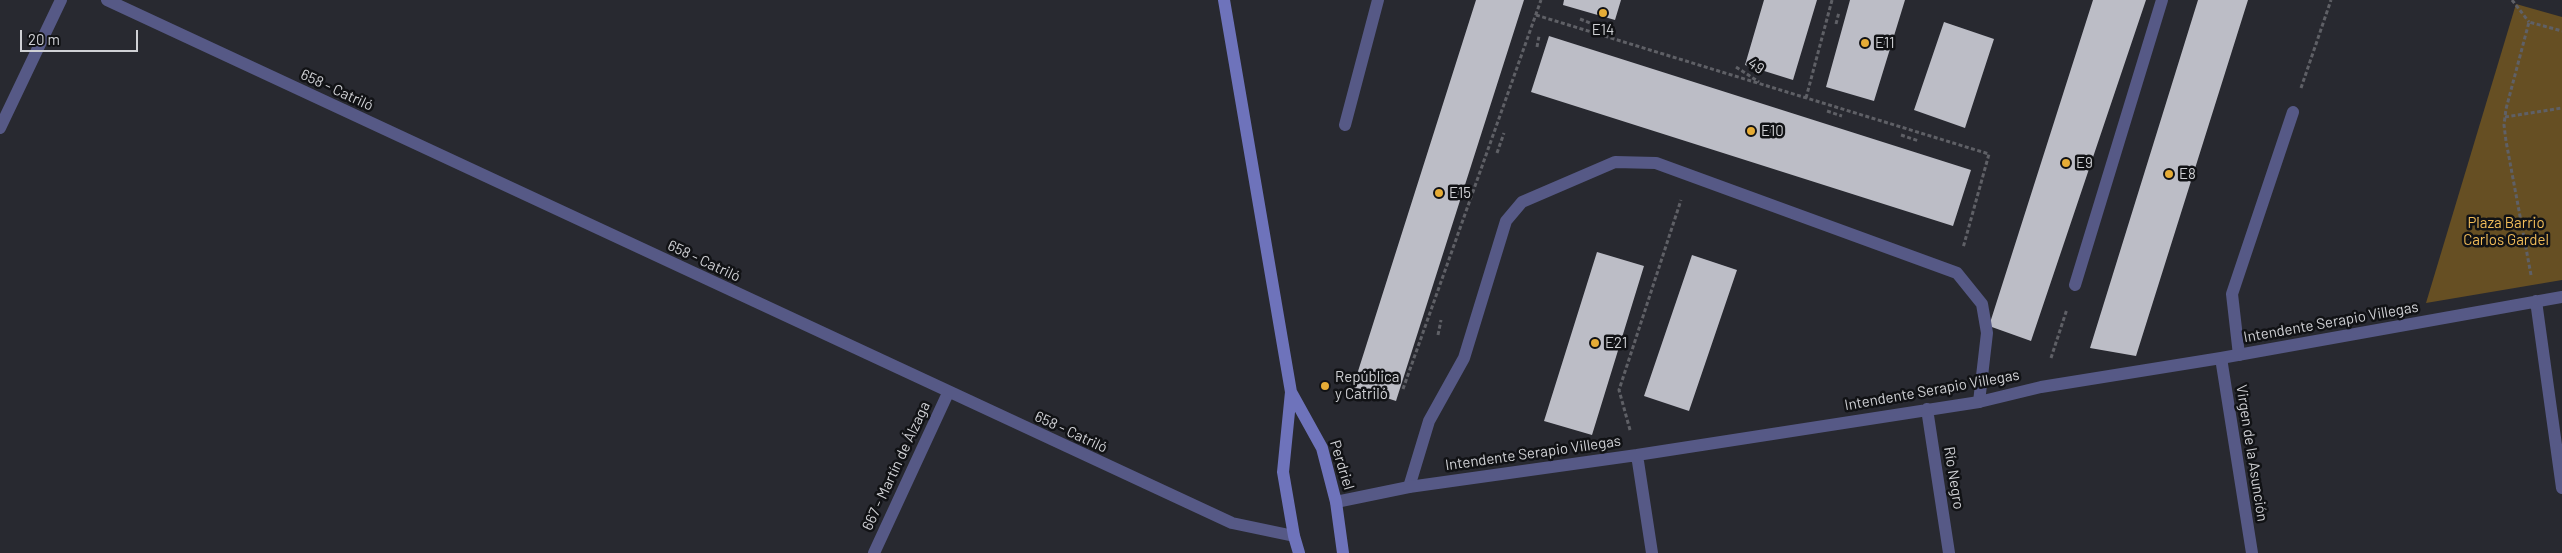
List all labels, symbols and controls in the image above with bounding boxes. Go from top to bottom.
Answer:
marker: E14 [1597,7,1609,19]
scale bar [22,20,140,52]
place label: E14 [1592,21,1614,39]
text: 20 m [28,30,60,48]
place label: E11 [1875,34,1895,52]
marker: E11 [1859,37,1871,49]
street label: 49 [1744,54,1768,78]
street label: 658 - Catriló [298,65,376,115]
place label: E10 [1761,122,1784,140]
marker: E10 [1745,125,1757,137]
place label: E9 [2076,154,2093,172]
marker: E9 [2060,157,2072,169]
place label: E8 [2179,165,2196,183]
marker: E8 [2163,168,2175,180]
place label: E15 [1449,184,1471,202]
marker: E15 [1433,187,1445,199]
park label: Plaza Barrio Carlos Gardel [2463,214,2549,249]
street label: 658 - Catriló [665,236,743,286]
street label: Intendente Serapio Villegas [2242,298,2420,346]
place label: E21 [1605,334,1627,352]
marker: E21 [1589,337,1601,349]
street label: Intendente Serapio Villegas [1843,366,2021,414]
place label: República y Catriló [1335,368,1399,403]
marker: República y Catriló [1319,380,1331,392]
street label: Virgen de la Asunción [2232,383,2272,523]
street label: 667 - Martín de Álzaga [858,399,934,533]
street label: 658 - Catriló [1032,407,1110,457]
street label: Intendente Serapio Villegas [1444,432,1622,474]
street label: Perdriel [1326,438,1358,492]
street label: Río Negro [1940,445,1968,511]

